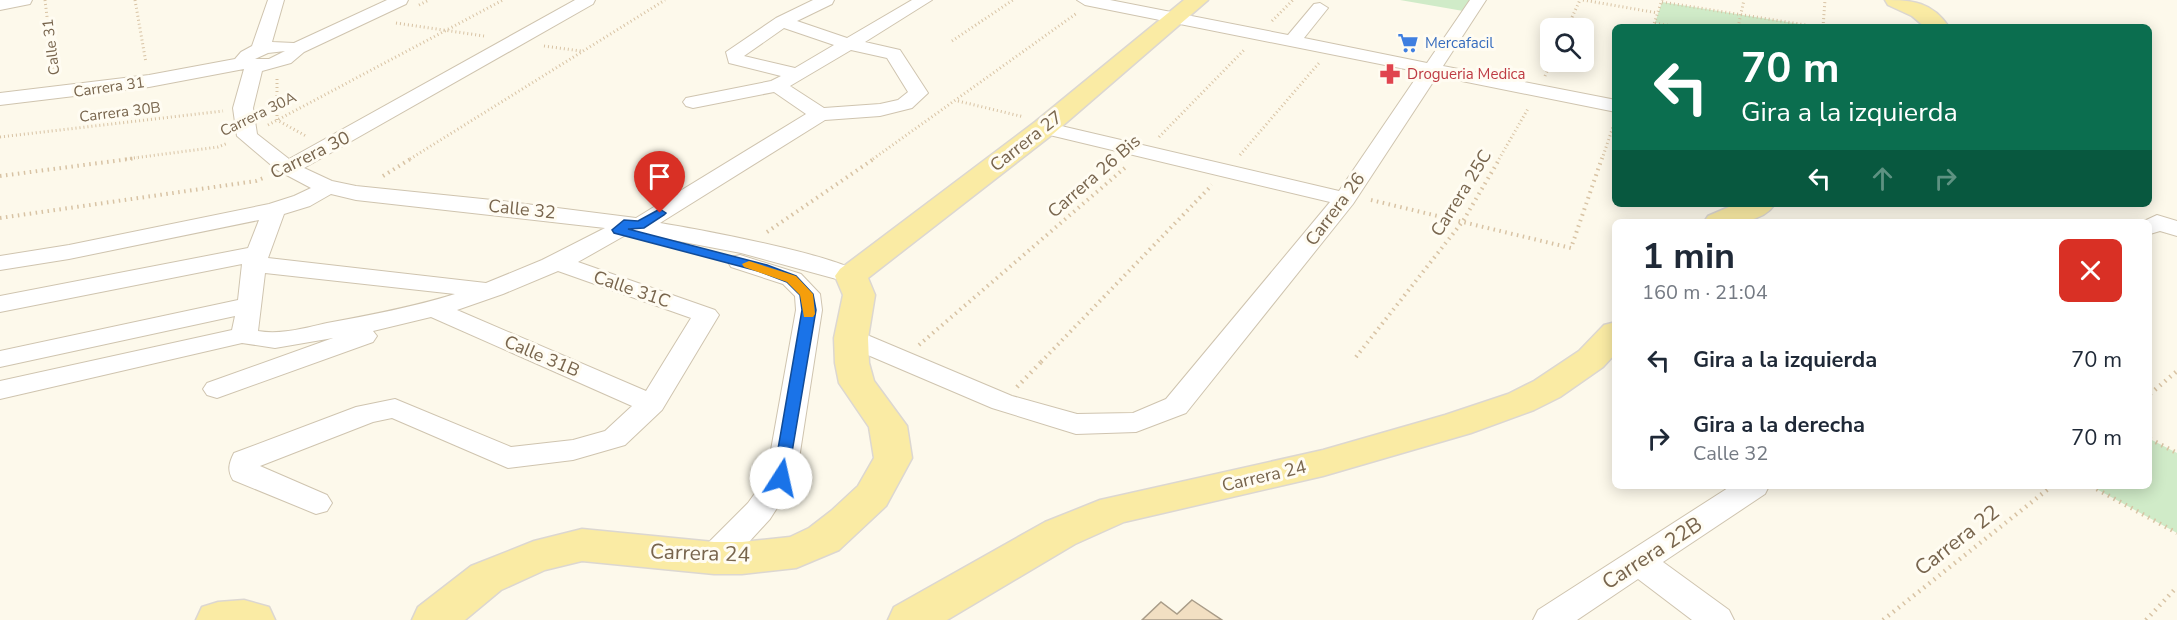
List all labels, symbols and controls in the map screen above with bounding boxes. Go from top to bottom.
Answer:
street label: Calle 31 [38,18,64,76]
map controls [1540,18,1594,72]
button: search [1540,18,1594,72]
supermarket icon: Mercafacil [1396,31,1420,55]
place label: Mercafacil [1425,33,1494,53]
text: 70 m [1741,40,1840,97]
icon: left [1642,48,1720,126]
pharmacy icon: Drogueria Medica [1378,62,1402,86]
place label: Drogueria Medica [1407,64,1525,84]
street label: Carrera 31 [72,72,146,102]
street label: Carrera 30A [217,87,299,141]
text: Gira a la izquierda [1741,94,1958,131]
street label: Carrera 30B [78,97,162,127]
street label: Carrera 27 [985,105,1067,177]
street label: Carrera 30 [266,125,354,185]
street label: Carrera 26 Bis [1043,129,1145,223]
street label: Carrera 25C [1425,145,1497,241]
pin [634,151,685,213]
icon: arrive [643,160,676,193]
icon: left [1803,162,1836,195]
icon: ahead [1866,162,1899,195]
icon: right [1929,162,1962,195]
street label: Carrera 26 [1300,168,1370,250]
street label: Calle 32 [487,194,557,224]
text: 1 min [1642,232,1735,281]
button: close [2059,239,2122,302]
street label: Calle 31C [590,265,674,313]
text: 160 m · 21:04 [1642,279,1768,306]
street label: Calle 31B [501,329,583,383]
icon: left [1642,344,1675,377]
text: Gira a la izquierda [1693,345,1877,375]
text: 70 m [2071,345,2122,375]
text: Gira a la derecha [1693,410,1865,440]
icon: right [1642,422,1675,455]
text: 70 m [2071,423,2122,453]
text: Calle 32 [1693,440,1768,467]
position arrow [749,446,813,510]
street label: Carrera 24 [1219,455,1309,497]
street label: Carrera 22 [1909,498,2005,582]
street label: Carrera 22B [1596,510,1708,596]
street label: Carrera 24 [649,537,751,569]

